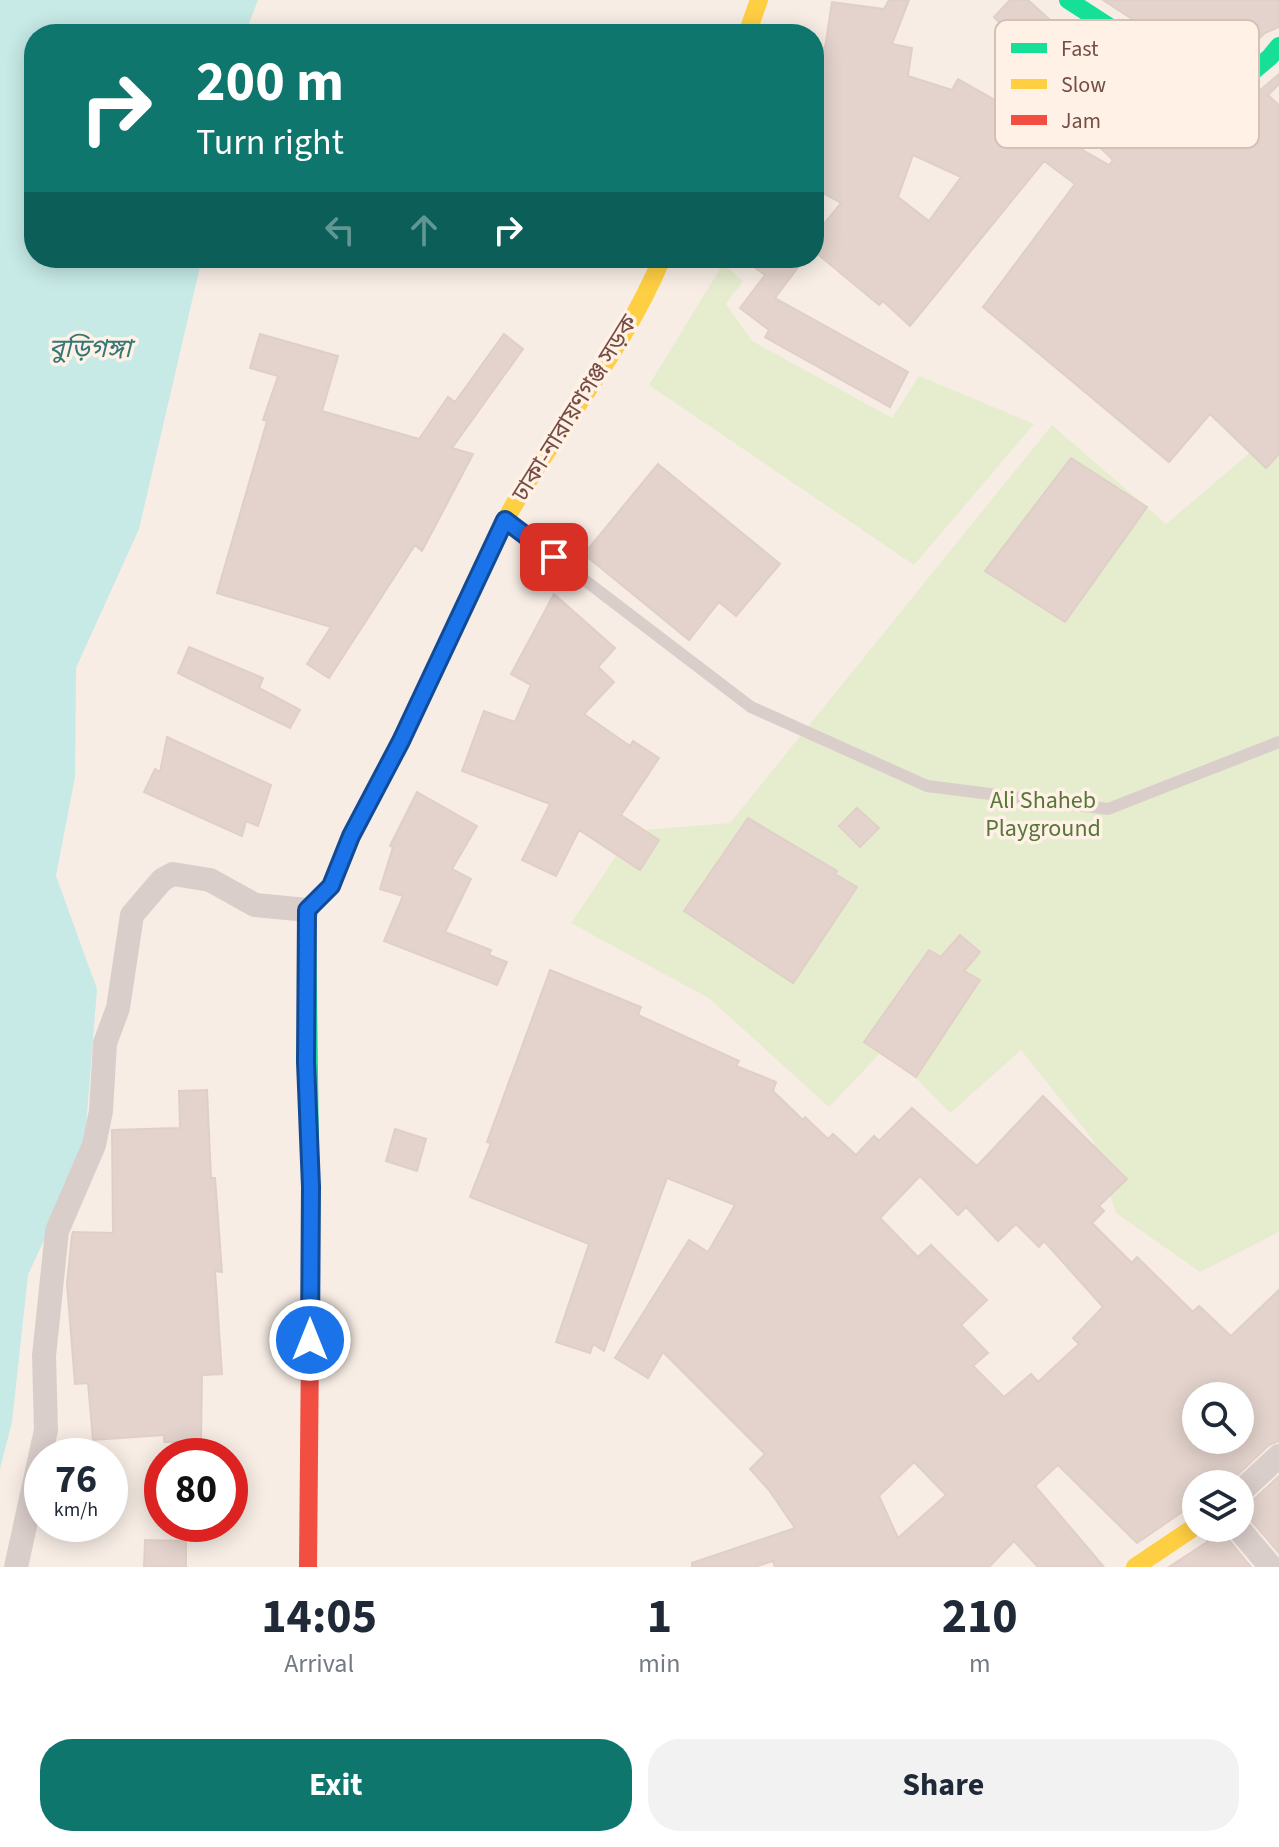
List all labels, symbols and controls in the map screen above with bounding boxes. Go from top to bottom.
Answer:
legend [995,20,1259,148]
text: Fast [1061,33,1099,65]
text: 200 m [196,43,344,122]
icon: right [64,56,168,160]
text: Slow [1061,69,1106,101]
text: Jam [1061,105,1101,137]
text: Turn right [196,117,344,168]
icon: left [318,208,362,252]
icon: ahead [402,208,446,252]
icon: right [486,208,530,252]
street label: ঢাকা-নারায়ণগঞ্জ সড়ক [503,307,647,509]
water label: বুড়িগঙ্গা [49,330,136,367]
pin [520,523,588,591]
icon: arrive [532,535,576,579]
park label: Ali Shaheb Playground [985,783,1101,846]
position arrow [268,1298,352,1382]
map controls [1182,1382,1254,1542]
button: search [1182,1382,1254,1454]
speed limit sign: 80 [144,1438,248,1542]
text: 76 [55,1451,97,1508]
button: layers [1182,1470,1254,1542]
text: km/h [54,1496,98,1524]
text: 14:05 [261,1583,377,1651]
text: 1 [647,1583,672,1651]
text: 210 [942,1583,1018,1651]
text: Arrival [284,1645,354,1682]
text: min [638,1645,680,1682]
text: m [969,1645,990,1682]
button: Exit [40,1739,632,1831]
button: Share [648,1739,1239,1831]

